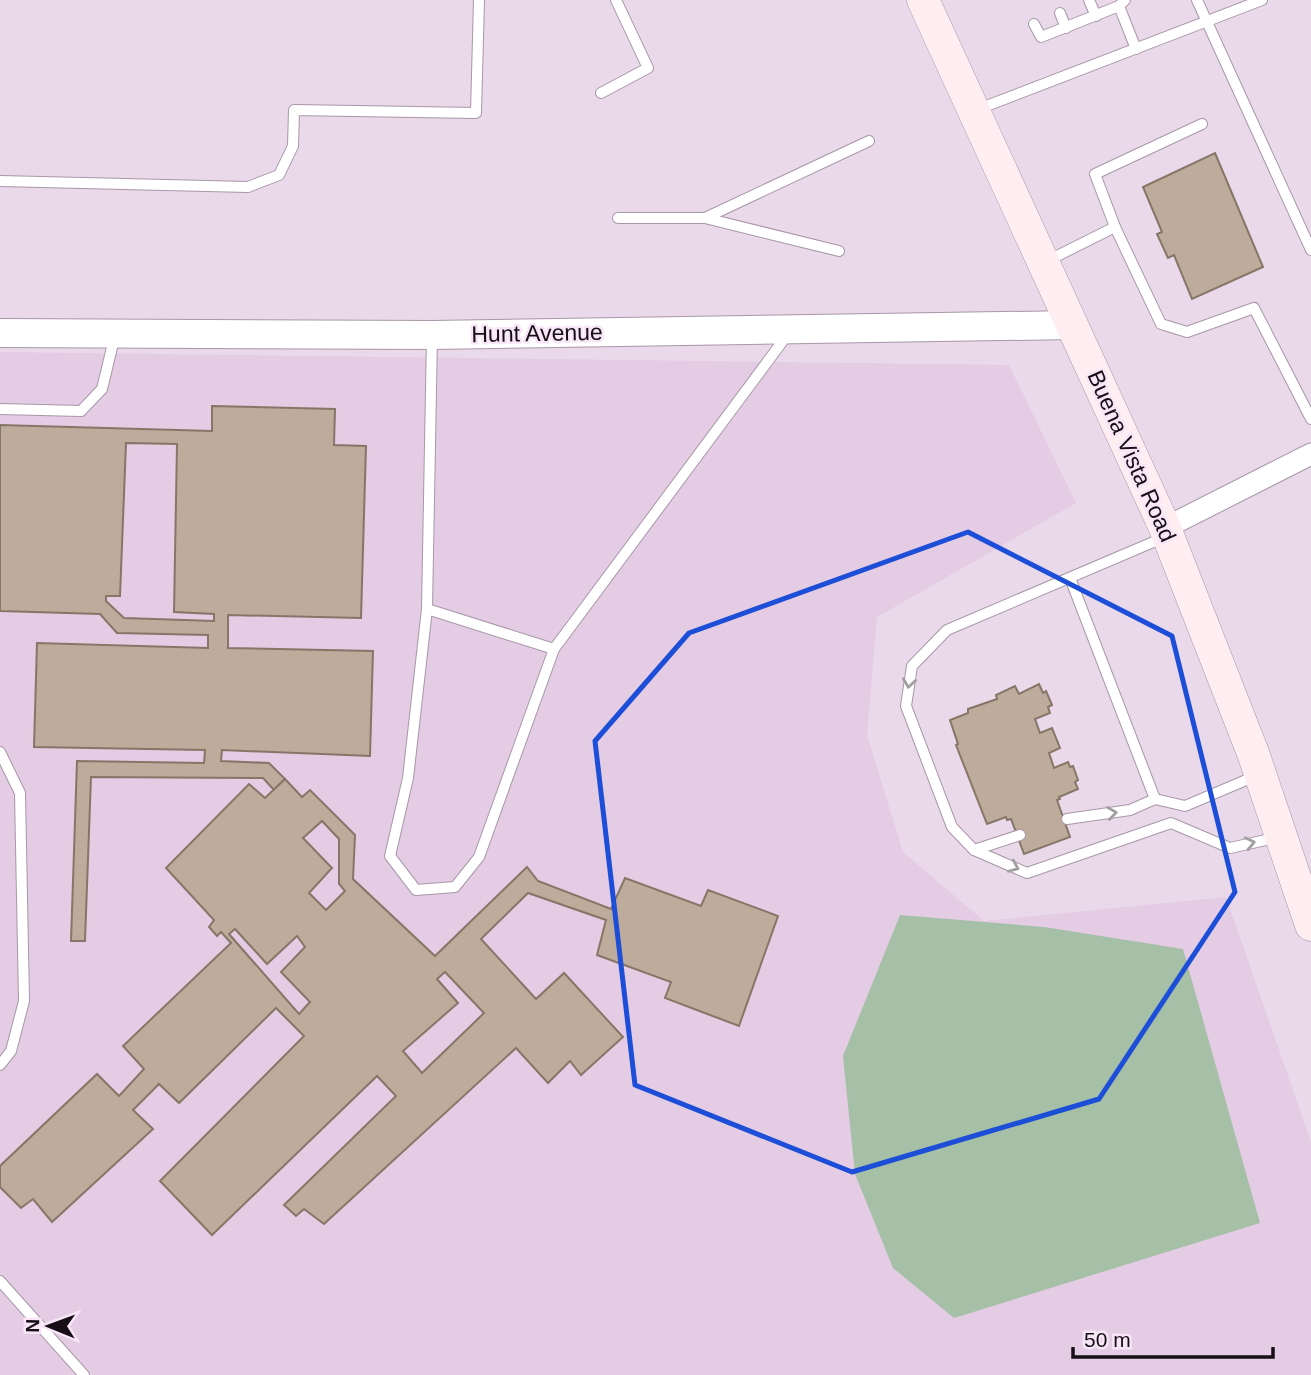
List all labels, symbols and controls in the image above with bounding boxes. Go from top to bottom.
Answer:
street label: Hunt Avenue [471,319,603,347]
street label: Buena Vista Road [1083,366,1181,546]
one-way arrow [902,678,917,689]
one-way arrow [1106,805,1118,820]
one-way arrow [1244,837,1256,851]
one-way arrow [1007,859,1019,873]
north arrow [14,1291,84,1361]
scale bar [1073,1316,1272,1360]
text: N [22,1319,43,1333]
text: 50 m [1084,1328,1131,1351]

